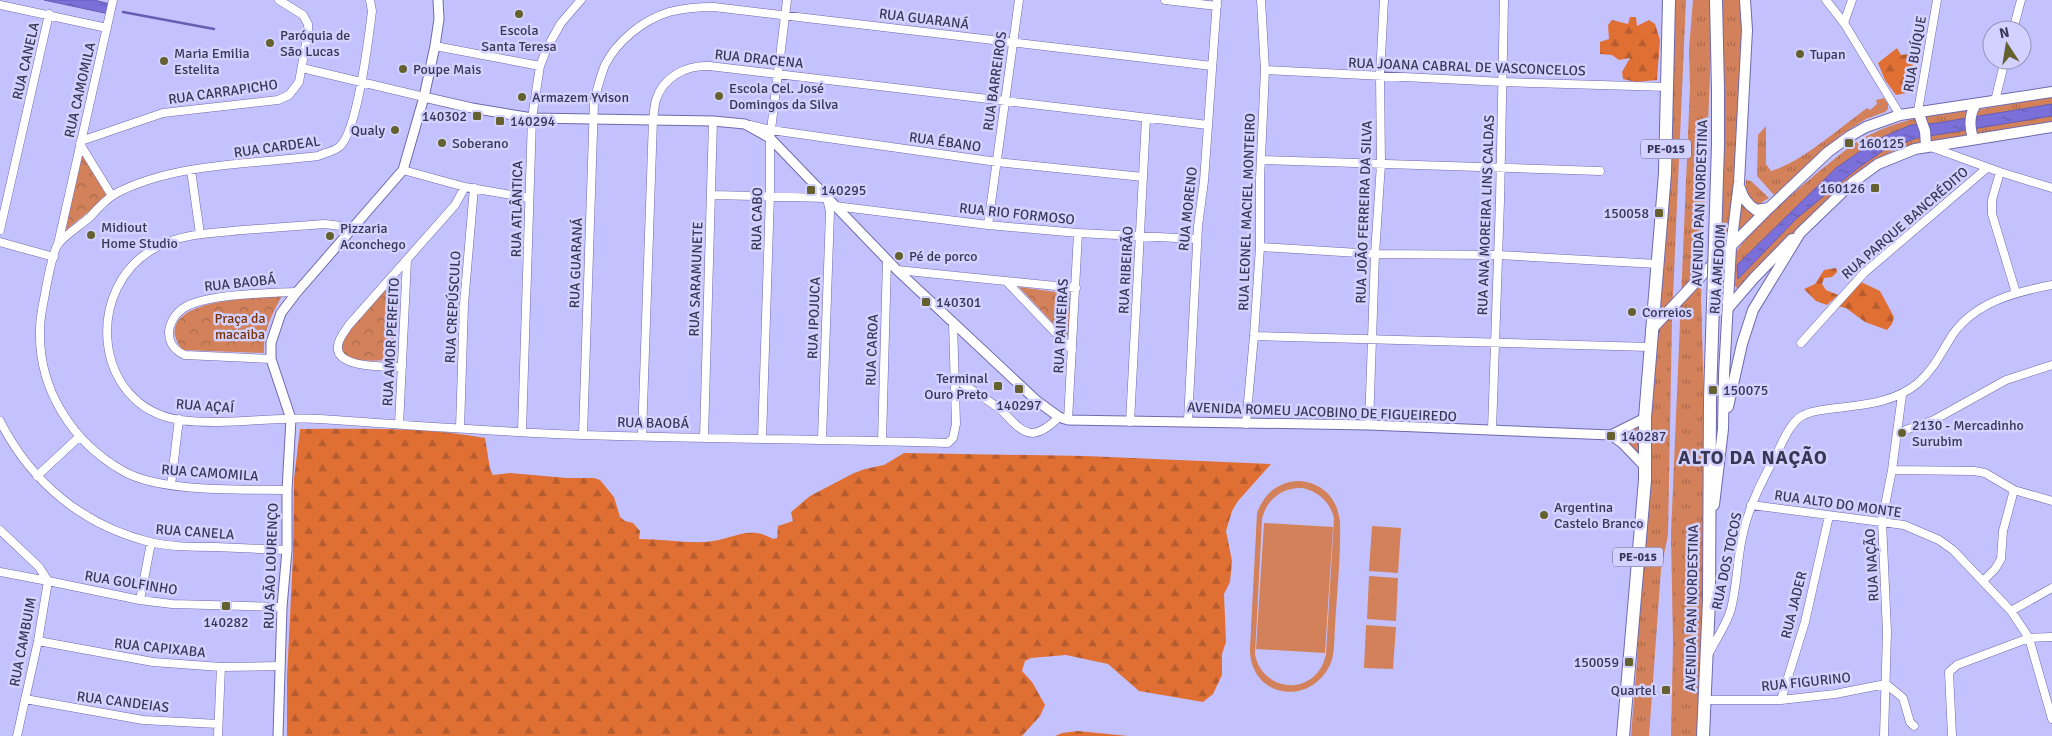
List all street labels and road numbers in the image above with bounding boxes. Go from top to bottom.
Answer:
street label: RUA GUARANÁ [878,5,970,33]
street label: RUA BUÍQUE [1900,14,1930,94]
street label: RUA CANELA [9,20,43,101]
street label: RUA BARREIROS [980,30,1010,132]
street label: RUA CAMOMILA [61,40,99,139]
street label: RUA DRACENA [714,46,805,72]
street label: RUA JOANA CABRAL DE VASCONCELOS [1348,54,1586,80]
street label: RUA CARRAPICHO [167,76,279,108]
street label: RUA LEONEL MACIEL MONTEIRO [1235,113,1259,311]
street label: RUA ANA MOREIRA LINS CALDAS [1474,114,1498,316]
street label: AVENIDA PAN NORDESTINA [1689,119,1711,287]
street label: RUA JOÃO FERREIRA DA SILVA [1352,120,1376,304]
street label: RUA ÉBANO [908,129,982,155]
street label: RUA CARDEAL [233,133,321,161]
road number: PE-015 [1641,140,1691,158]
street label: RUA ATLÂNTICA [508,160,526,258]
street label: RUA PARQUE BANCRÉDITO [1838,163,1972,283]
street label: RUA MORENO [1175,166,1201,252]
street label: RUA CABO [748,187,766,251]
street label: RUA RIO FORMOSO [958,199,1076,229]
street label: RUA GUARANÁ [566,217,586,309]
street label: RUA SARAMUNETE [685,221,707,337]
street label: RUA AMEDOIM [1706,223,1730,315]
street label: RUA RIBEIRÃO [1115,226,1137,314]
street label: RUA CREPÚSCULO [442,250,464,364]
street label: RUA BAOBÁ [203,271,277,295]
street label: RUA IPOJUCA [804,276,824,359]
street label: RUA AMOR PERFEITO [379,277,403,407]
street label: RUA PAINEIRAS [1050,278,1072,374]
street label: RUA CAROA [862,313,882,386]
street label: RUA AÇAÍ [175,395,236,417]
street label: AVENIDA ROMEU JACOBINO DE FIGUEIREDO [1187,399,1457,425]
street label: RUA BAOBÁ [617,414,690,432]
street label: RUA CAMOMILA [161,461,260,485]
street label: RUA ALTO DO MONTE [1773,487,1903,521]
street label: RUA SÃO LOURENÇO [260,503,282,629]
street label: RUA DOS TOCOS [1708,511,1746,611]
street label: RUA CANELA [155,521,235,543]
street label: AVENIDA PAN NORDESTINA [1682,524,1702,692]
street label: RUA NAÇÃO [1862,528,1882,602]
road number: PE-015 [1613,548,1663,566]
street label: RUA GOLFINHO [83,567,179,599]
street label: RUA JADER [1777,569,1811,641]
street label: RUA CAMBUIM [6,596,40,688]
street label: RUA CAPIXABA [113,635,207,661]
street label: RUA FIGURINO [1760,669,1852,695]
street label: RUA CANDEIAS [76,688,170,716]

